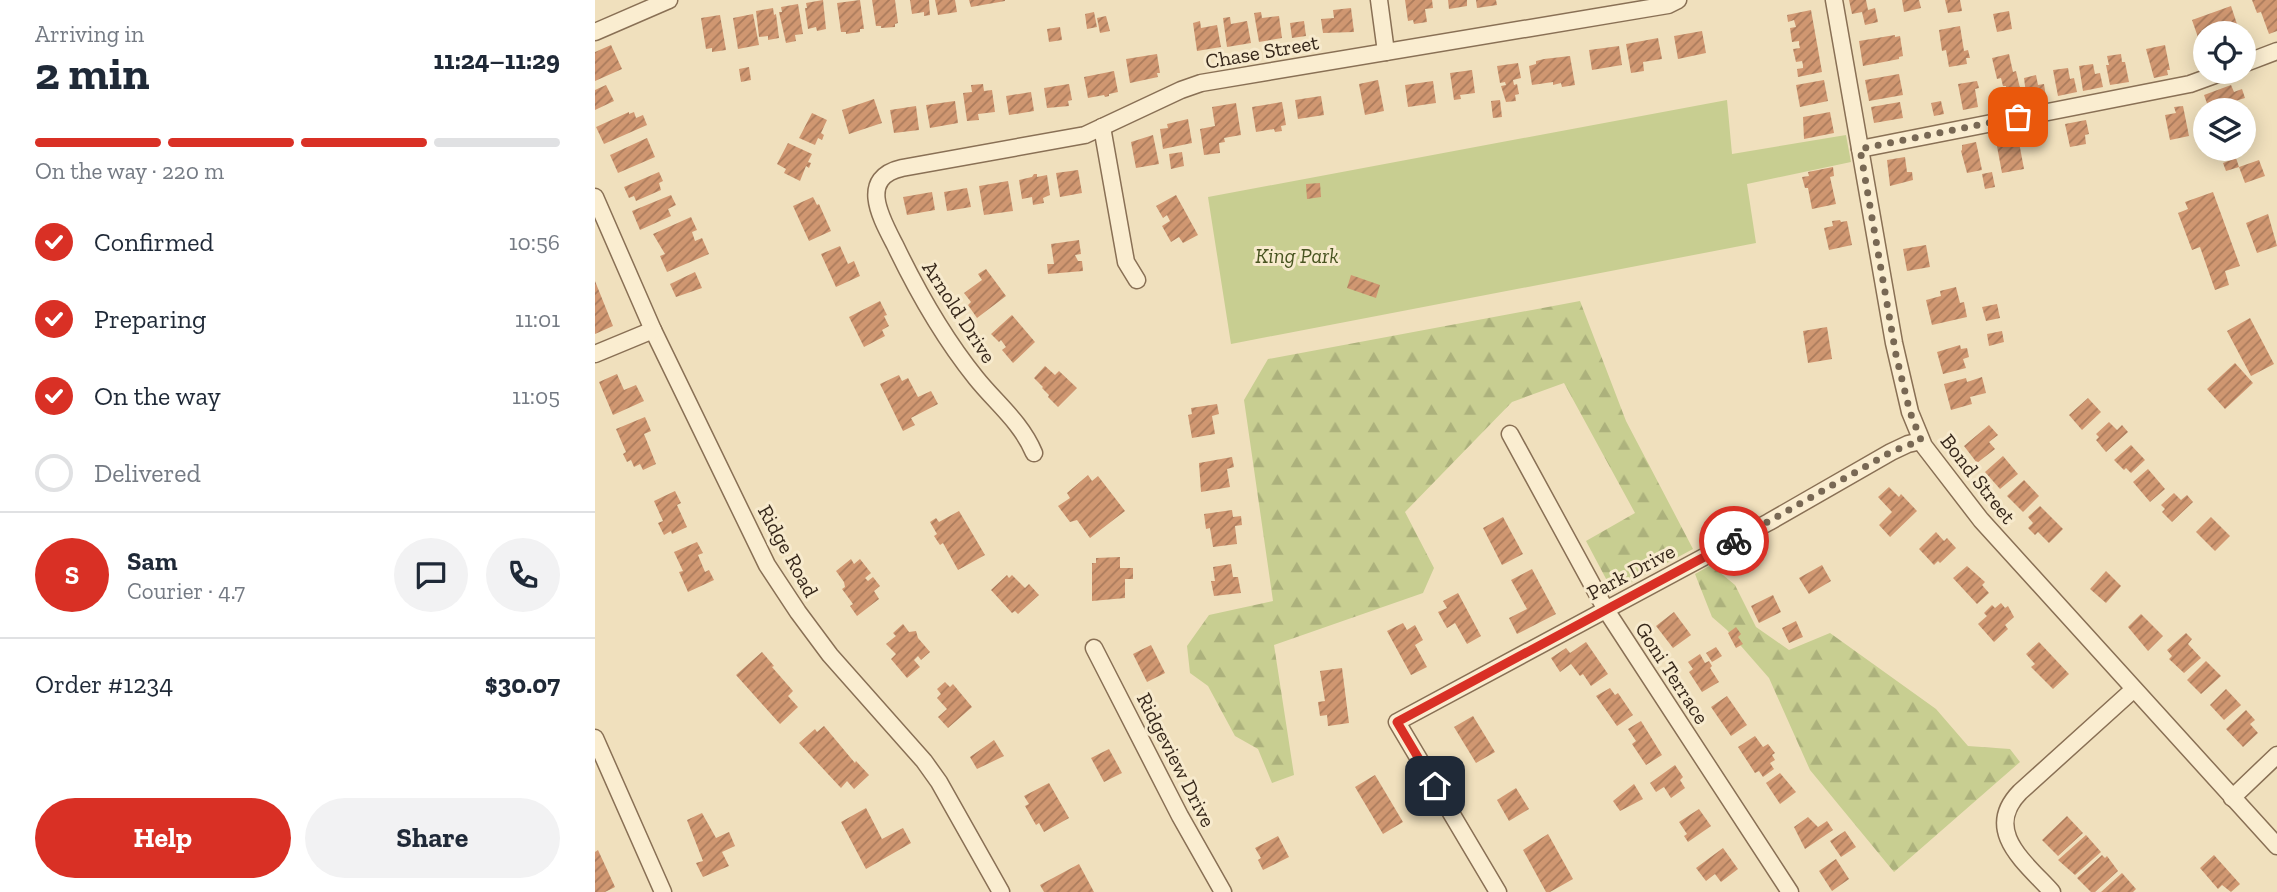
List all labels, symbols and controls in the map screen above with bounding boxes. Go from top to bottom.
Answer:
text: Arriving in [35,20,144,48]
map controls [2193,21,2256,161]
button: locate [2193,21,2256,84]
street label: Chase Street [1203,29,1321,74]
text: 11:24–11:29 [433,44,560,76]
text: 2 min [35,46,150,101]
pin [1988,87,2048,147]
icon: bag [1999,98,2037,136]
button: layers [2193,98,2256,161]
text: On the way · 220 m [35,157,224,185]
icon: check [35,223,73,261]
text: Confirmed [94,226,214,258]
text: 10:56 [509,228,560,256]
park label: King Park [1255,243,1339,268]
street label: Arnold Drive [917,256,1002,368]
icon: check [35,300,73,338]
text: Preparing [94,303,206,335]
text: 11:01 [515,305,560,333]
icon: check [35,377,73,415]
text: On the way [94,380,221,412]
text: 11:05 [512,382,560,410]
street label: Bond Street [1936,429,2021,529]
text: Delivered [94,457,201,489]
street label: Ridge Road [753,500,824,602]
courier [1699,506,1769,576]
icon: bike [1715,522,1753,560]
button: chat [394,538,468,612]
button: phone [486,538,560,612]
street label: Park Drive [1583,538,1679,605]
text: Sam [127,545,177,577]
text: S [65,559,79,591]
text: Courier · 4.7 [127,577,245,605]
street label: Goni Terrace [1630,617,1715,728]
text: Order #1234 [35,668,173,700]
text: $30.07 [485,668,560,700]
street label: Ridgeview Drive [1132,688,1221,831]
pin [1405,756,1465,816]
icon: home [1416,767,1454,805]
button: Help [35,798,291,878]
button: Share [305,798,560,878]

